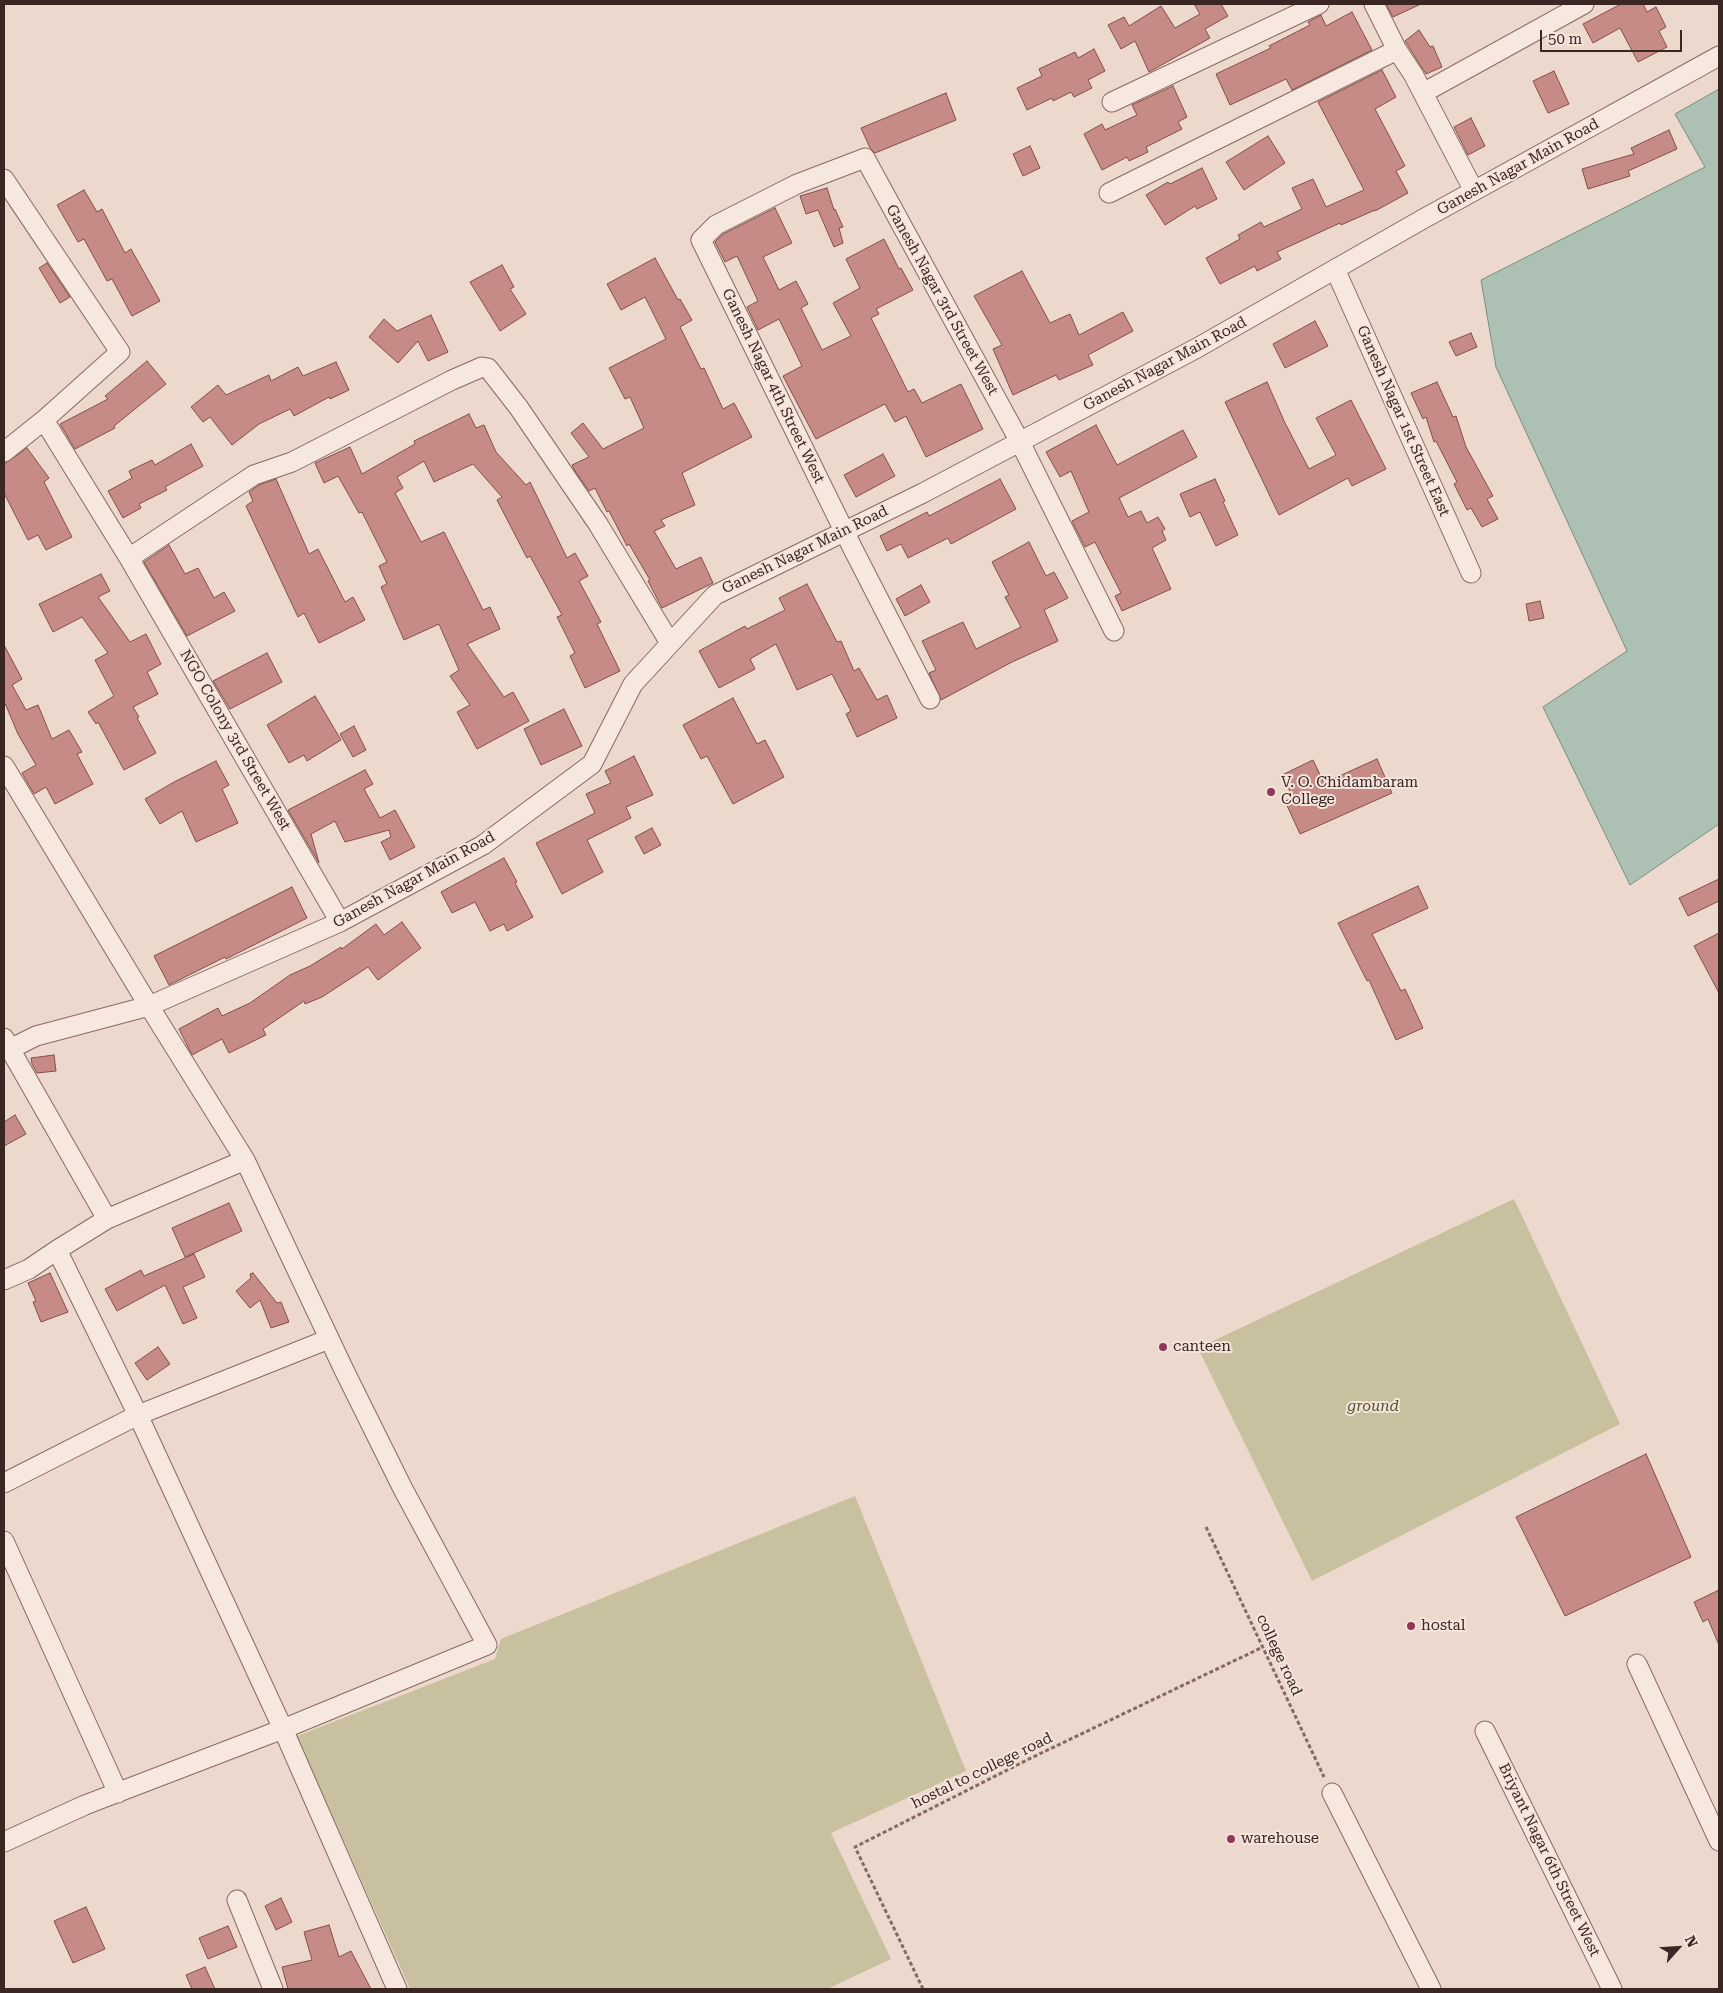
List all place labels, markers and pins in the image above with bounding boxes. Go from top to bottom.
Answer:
place label: V. O. Chidambaram College [1281,774,1418,809]
marker: V. O. Chidambaram College [1265,786,1277,798]
place label: canteen [1173,1338,1231,1356]
marker: canteen [1157,1341,1169,1353]
place label: hostal [1421,1617,1465,1635]
marker: hostal [1405,1620,1417,1632]
place label: warehouse [1241,1830,1319,1848]
marker: warehouse [1225,1833,1237,1845]

